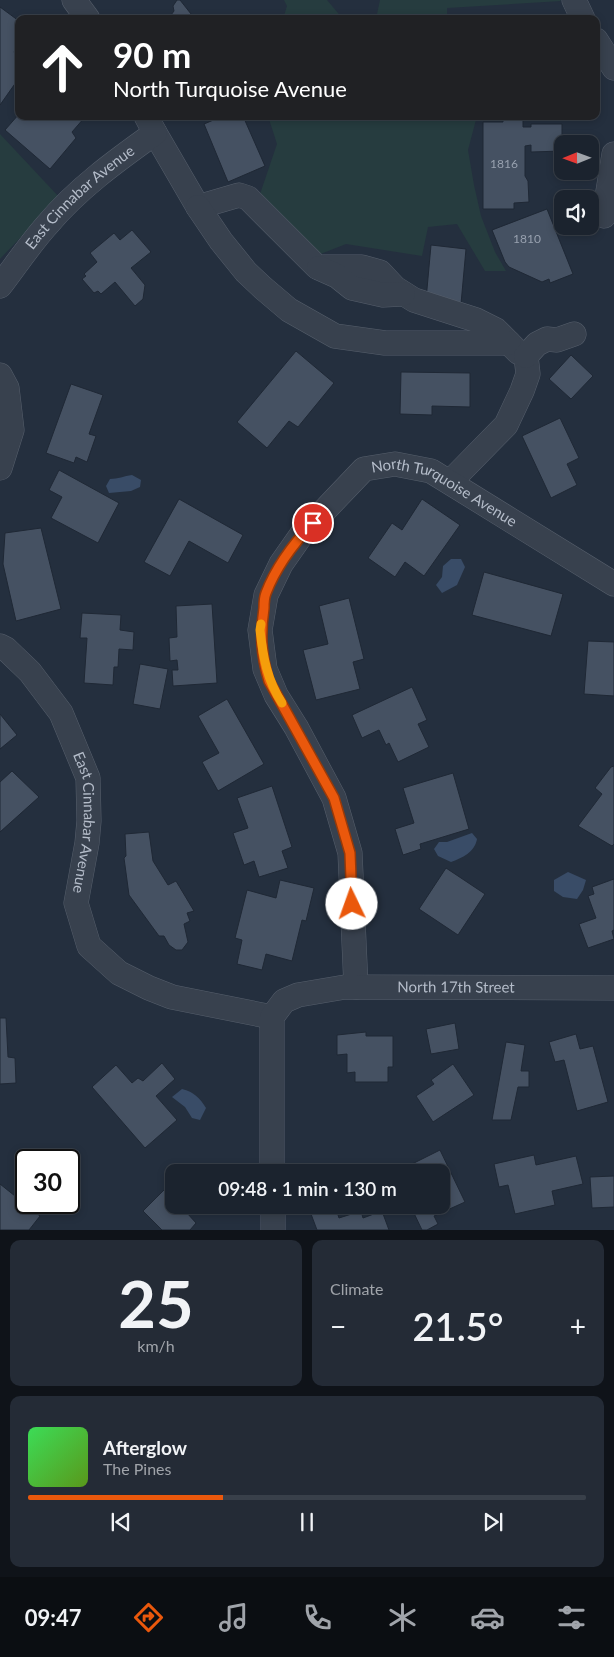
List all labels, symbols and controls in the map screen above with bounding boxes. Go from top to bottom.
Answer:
text: 90 m [113,33,191,75]
icon: ahead [30,35,95,100]
text: North Turquoise Avenue [113,75,347,102]
north arrow [554,135,599,180]
map controls [554,135,599,235]
street label: East Cinnabar Avenue [21,141,138,252]
house number: 1816 [490,156,518,171]
button: sound [554,190,599,235]
house number: 1810 [513,231,541,246]
street label: North Turquoise Avenue [370,454,521,530]
pin [292,502,334,544]
icon: arrive [299,509,327,537]
street label: East Cinnabar Avenue [70,749,99,895]
position arrow [325,877,377,929]
street label: North 17th Street [397,977,515,996]
speed limit sign: 30 [15,1149,80,1214]
text: 09:48 · 1 min · 130 m [218,1177,397,1200]
text: 25 [118,1264,194,1342]
text: Climate [330,1279,383,1298]
text: 21.5° [413,1303,503,1349]
text: − [330,1309,346,1343]
text: + [570,1309,586,1343]
text: km/h [137,1336,175,1355]
text: Afterglow [103,1436,187,1459]
text: The Pines [103,1459,172,1478]
icon: previous [107,1508,135,1536]
icon: pause [293,1508,321,1536]
icon: next [479,1508,507,1536]
icon: directions [131,1600,166,1635]
icon: music [216,1600,251,1635]
icon: phone [300,1600,335,1635]
icon: climate [385,1600,420,1635]
icon: car [470,1600,505,1635]
icon: filters [554,1600,589,1635]
text: 09:47 [25,1604,82,1631]

